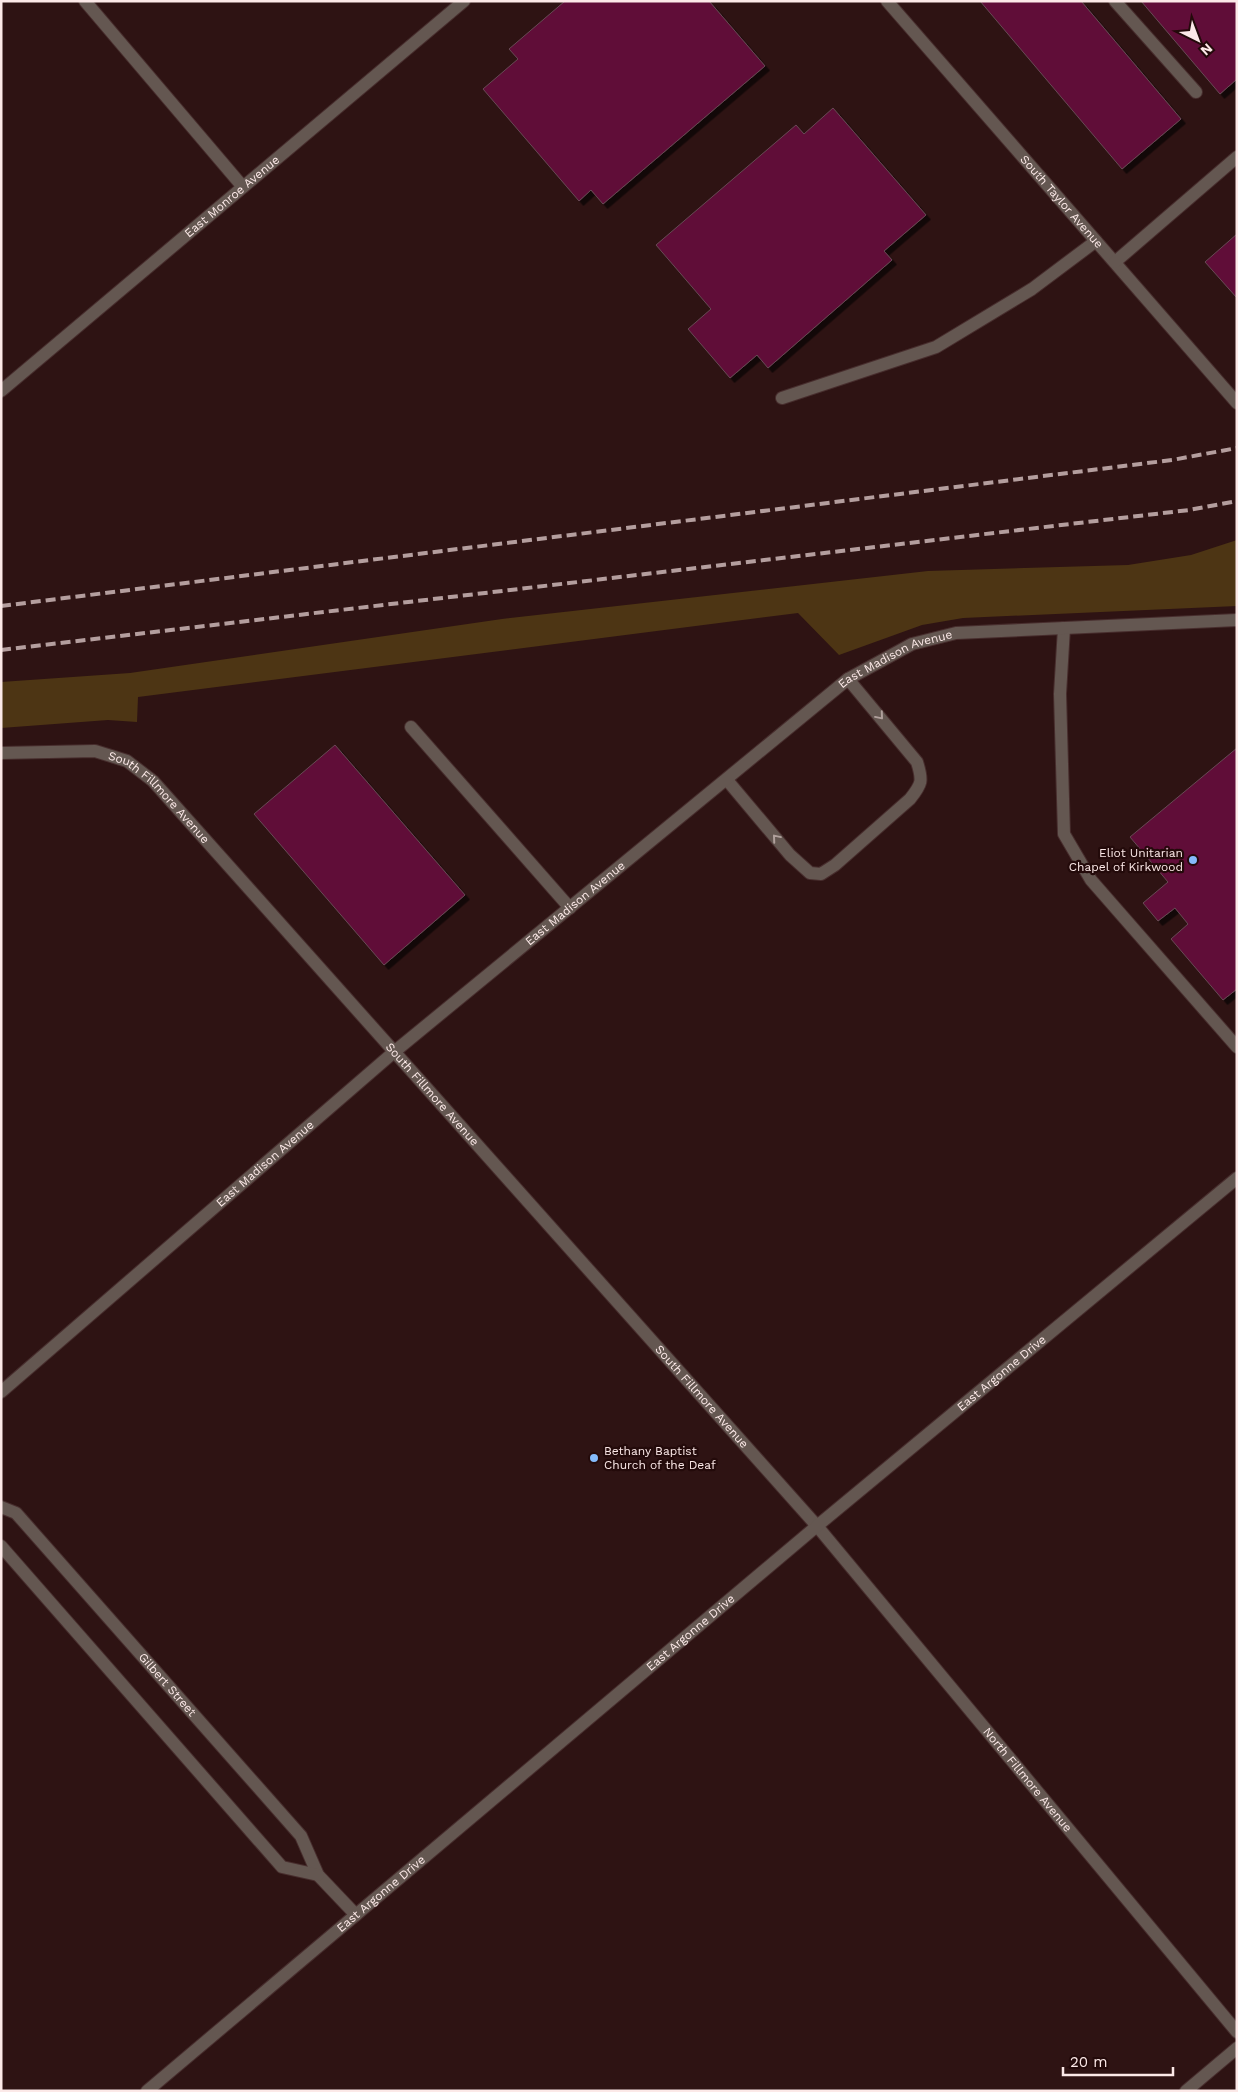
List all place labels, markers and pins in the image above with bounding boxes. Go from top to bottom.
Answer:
place label: Eliot Unitarian Chapel of Kirkwood [1069,846,1183,874]
marker: Eliot Unitarian Chapel of Kirkwood [1187,854,1199,866]
place label: Bethany Baptist Church of the Deaf [604,1444,716,1472]
marker: Bethany Baptist Church of the Deaf [588,1452,600,1464]

